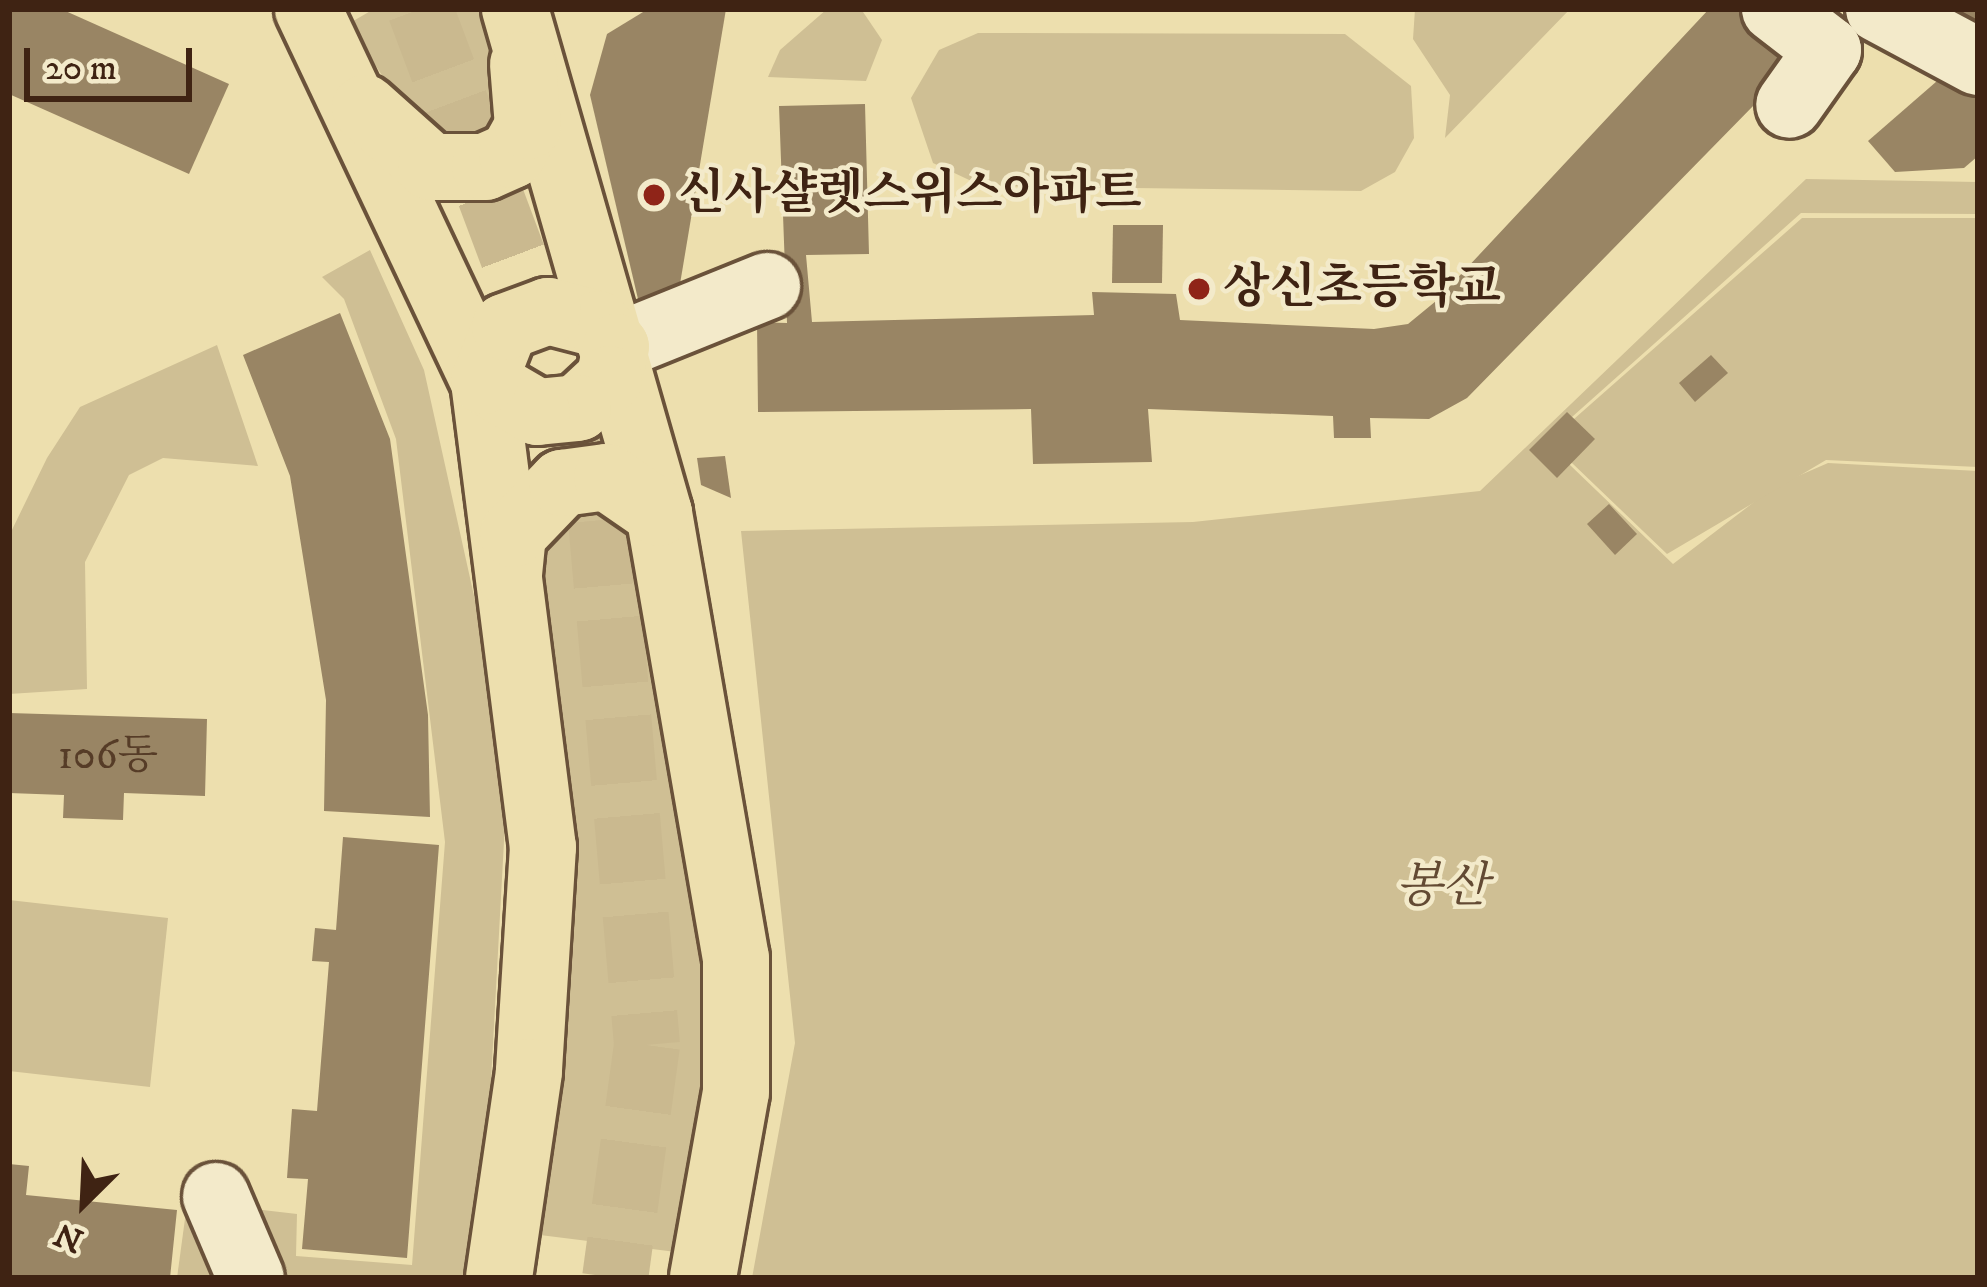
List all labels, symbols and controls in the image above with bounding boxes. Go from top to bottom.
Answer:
scale bar [30,24,198,98]
text: 20 m [45,46,117,91]
place label: 신사샬렛스위스아파트 [678,166,1142,224]
marker: 신사샬렛스위스아파트 [641,182,667,208]
place label: 상신초등학교 [1223,260,1501,318]
marker: 상신초등학교 [1186,276,1212,302]
house number: 106동 [58,731,158,781]
park label: 봉산 [1396,859,1488,917]
north arrow [24,1143,144,1263]
text: N [48,1212,90,1261]

